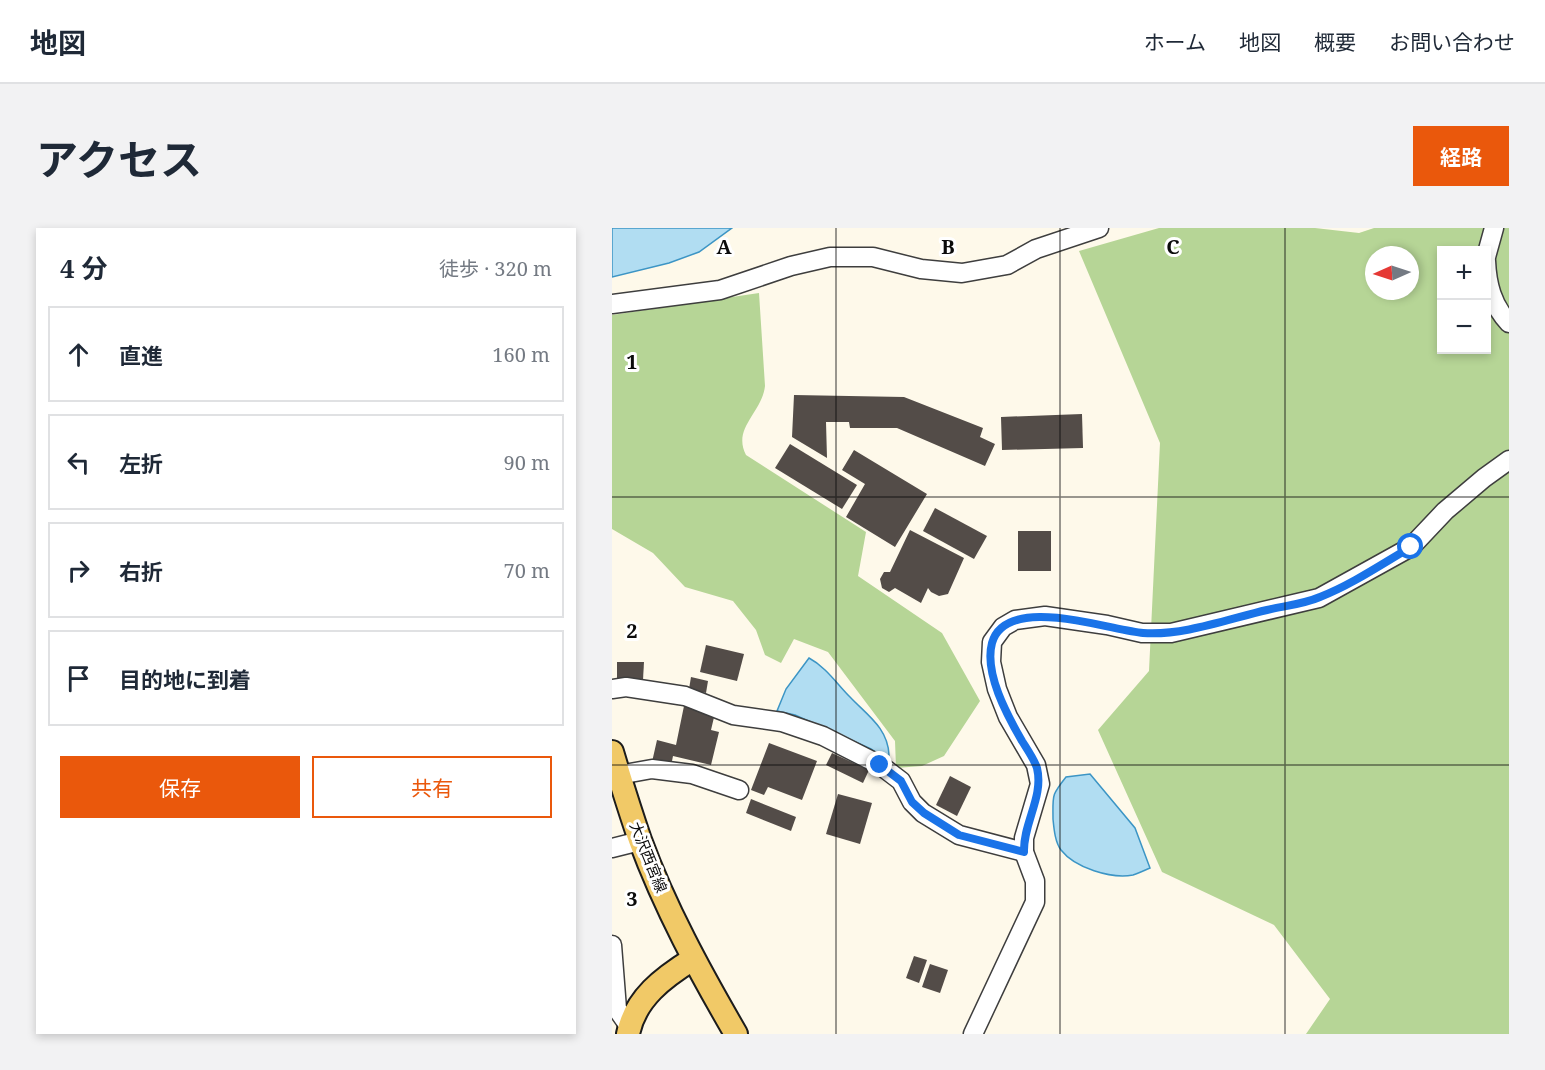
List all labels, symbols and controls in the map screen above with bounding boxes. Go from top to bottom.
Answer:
text: 地図 [30,23,86,61]
text: ホーム [1144,28,1206,56]
text: 地図 [1239,28,1281,56]
text: 概要 [1314,28,1356,56]
text: お問い合わせ [1389,28,1515,56]
button: 経路 [1413,126,1509,186]
text: アクセス [36,130,202,187]
text: A [716,233,732,260]
text: B [941,233,955,260]
text: C [1166,233,1180,260]
north arrow [1365,246,1419,300]
map controls [1437,246,1491,354]
button: + [1437,246,1491,300]
text: 4 分 [60,250,107,286]
text: 徒歩 · 320 m [439,255,552,282]
button: − [1437,300,1491,354]
icon: ahead [62,338,95,371]
text: 直進 [119,340,163,370]
text: 160 m [492,341,550,368]
text: 1 [626,348,638,375]
icon: left [62,446,95,479]
text: 左折 [119,448,163,478]
text: 90 m [504,449,550,476]
route start [1397,533,1423,559]
icon: right [62,554,95,587]
text: 右折 [119,556,163,586]
text: 70 m [504,557,550,584]
text: 2 [626,617,638,644]
icon: arrive [62,662,95,695]
text: 目的地に到着 [119,664,251,694]
route end [866,751,892,777]
button: 保存 [60,756,300,818]
button: 共有 [312,756,552,818]
street label: 大沢西宮線 [626,818,672,896]
text: 3 [626,885,638,912]

